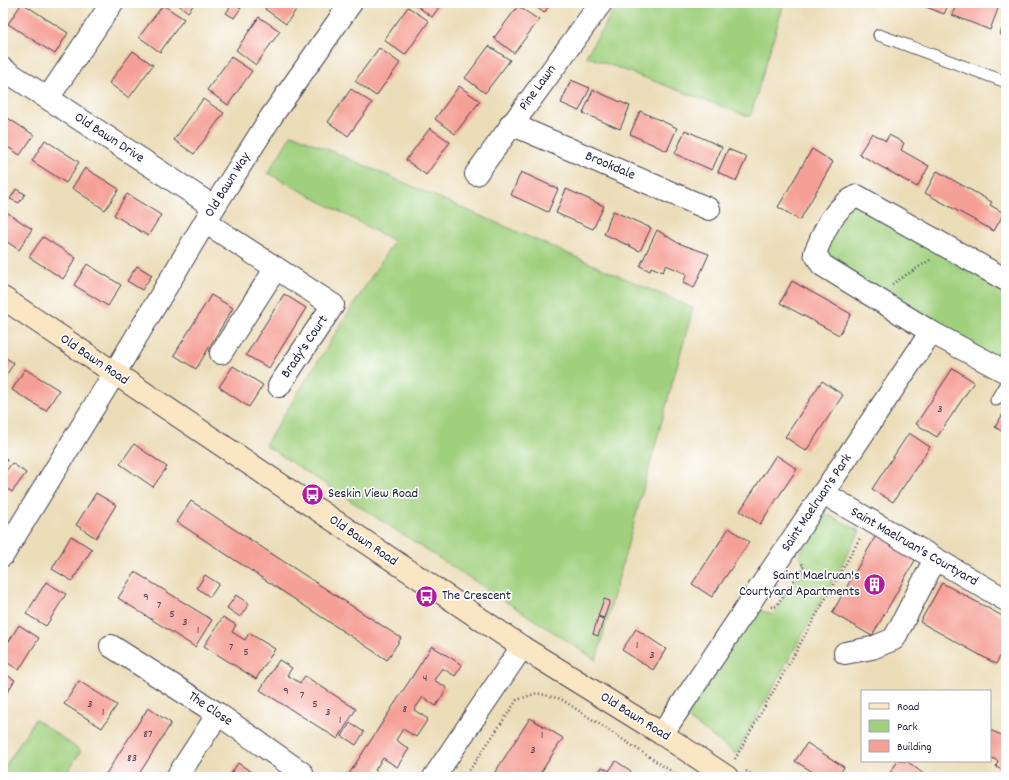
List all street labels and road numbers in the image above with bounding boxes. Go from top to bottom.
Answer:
street label: Pine Lawn [514,61,562,115]
street label: Old Bawn Drive [70,108,148,168]
street label: Brookdale [582,147,638,185]
street label: Old Bawn Way [200,148,256,221]
street label: Brady's Court [277,312,333,382]
street label: Old Bawn Road [56,330,132,390]
street label: Saint Maelruan's Park [777,450,857,556]
street label: Saint Maelruan's Courtyard [847,502,981,592]
street label: Old Bawn Road [325,511,401,571]
street label: The Close [184,687,236,731]
street label: Old Bawn Road [596,688,674,746]

